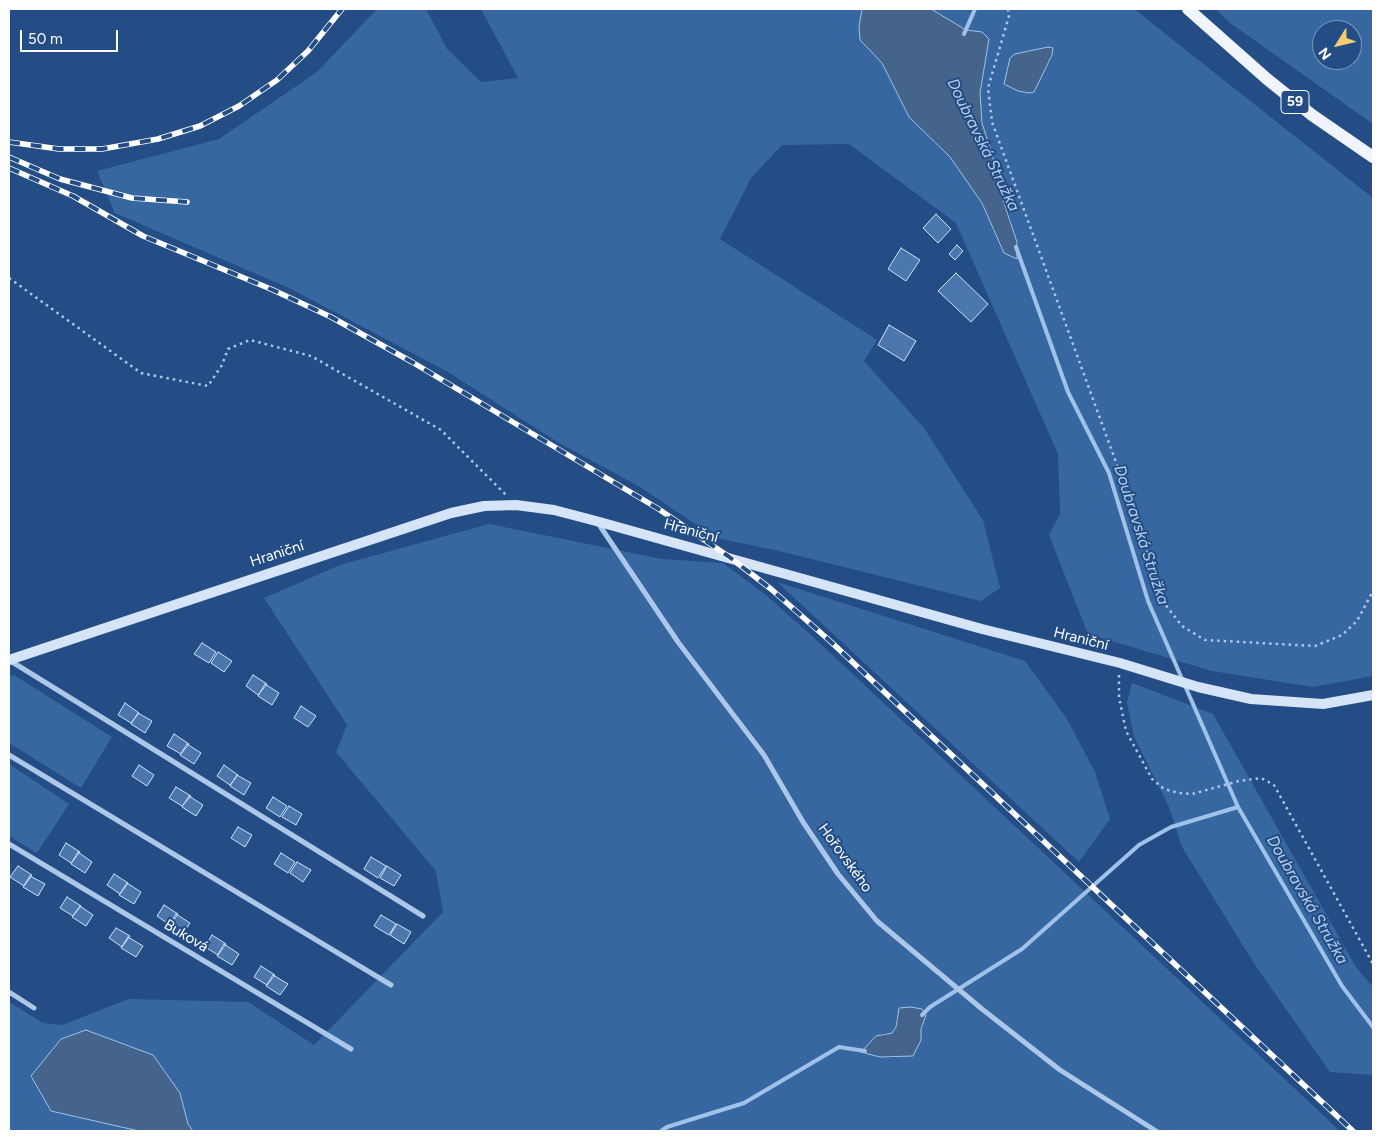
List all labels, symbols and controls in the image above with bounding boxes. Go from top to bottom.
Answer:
scale bar [22,20,120,52]
north arrow [1312,20,1362,70]
text: 50 m [28,30,63,48]
text: N [1315,44,1335,63]
water label: Doubravská Stružka [942,75,1024,215]
road number: 59 [1281,90,1309,114]
water label: Doubravská Stružka [1109,463,1173,607]
street label: Hraniční [662,515,720,547]
street label: Hraniční [248,537,306,571]
street label: Hraniční [1052,624,1110,654]
street label: Hořovského [814,820,876,896]
water label: Doubravská Stružka [1262,832,1352,968]
street label: Buková [161,916,211,956]

